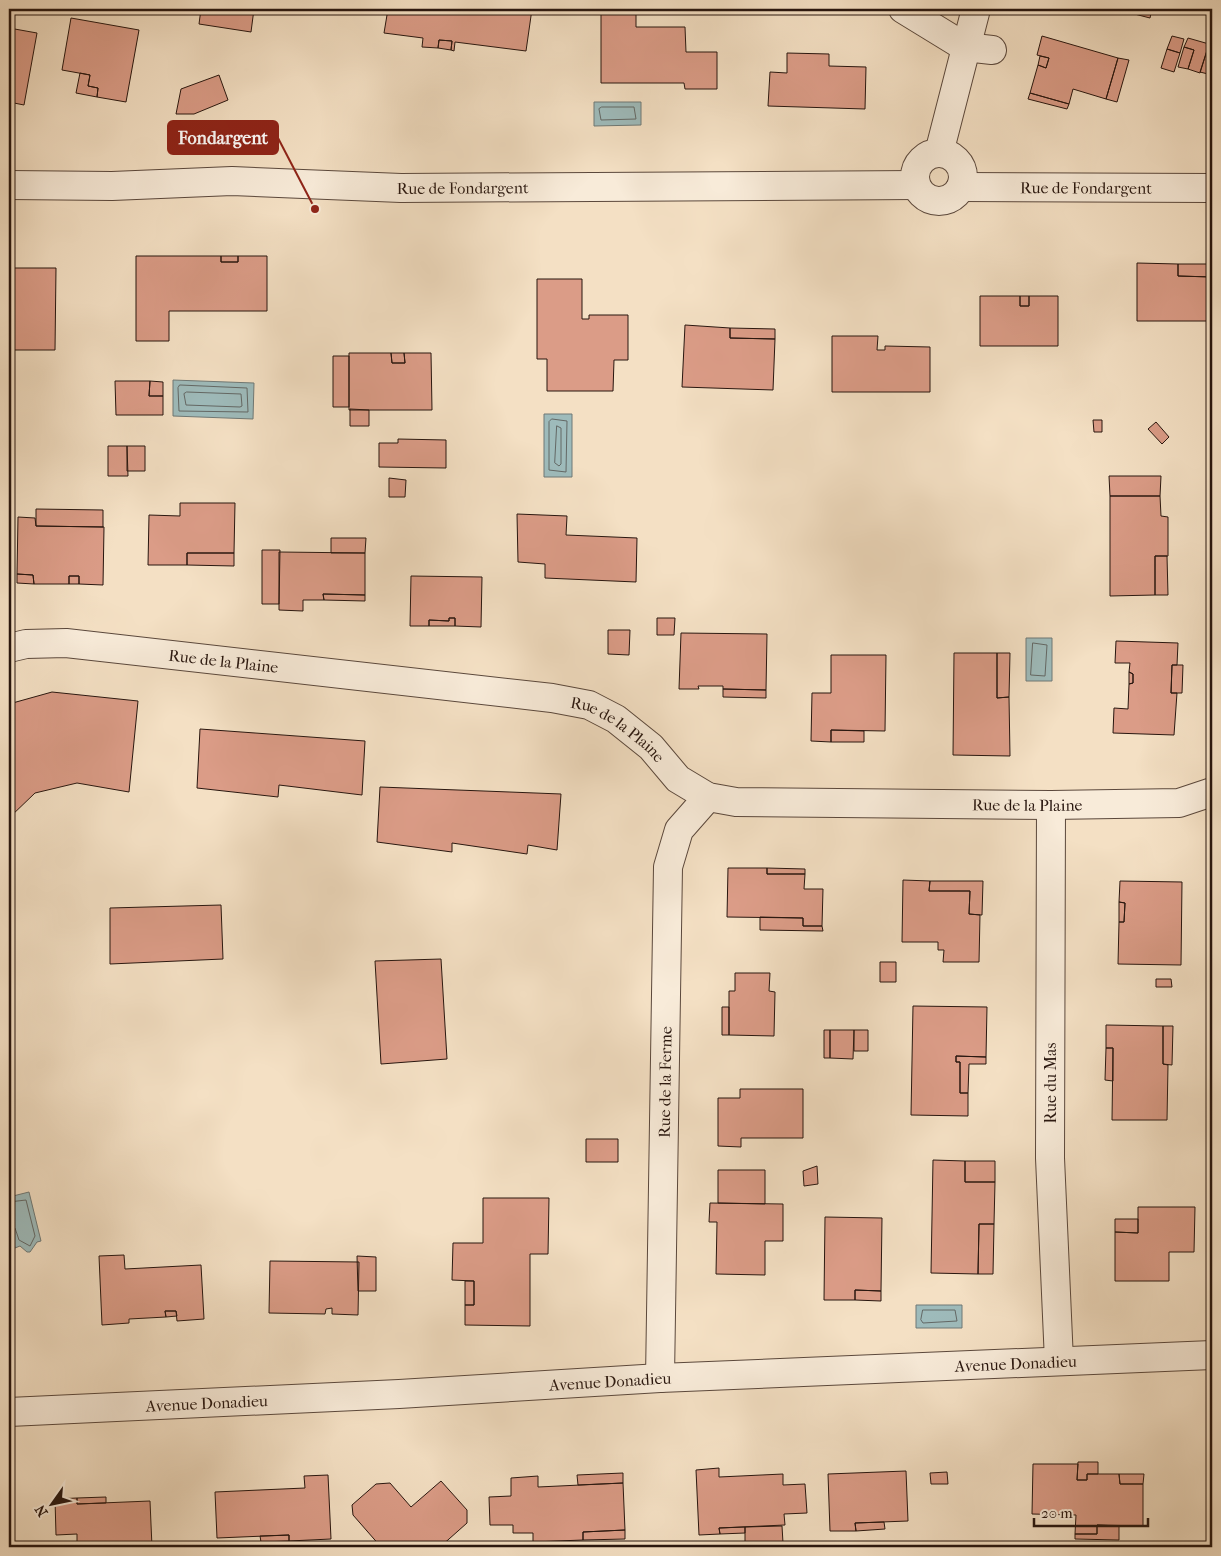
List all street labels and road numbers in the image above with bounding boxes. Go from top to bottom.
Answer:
street label: Rue de Fondargent [397,178,529,198]
street label: Rue de Fondargent [1020,178,1152,197]
street label: Rue de la Plaine [168,645,280,676]
street label: Rue de la Plaine [569,692,669,766]
street label: Rue de la Plaine [972,795,1083,815]
street label: Rue de la Ferme [654,1026,675,1138]
street label: Rue du Mas [1041,1043,1060,1123]
street label: Avenue Donadieu [953,1351,1077,1375]
street label: Avenue Donadieu [548,1368,672,1394]
street label: Avenue Donadieu [144,1391,268,1415]

